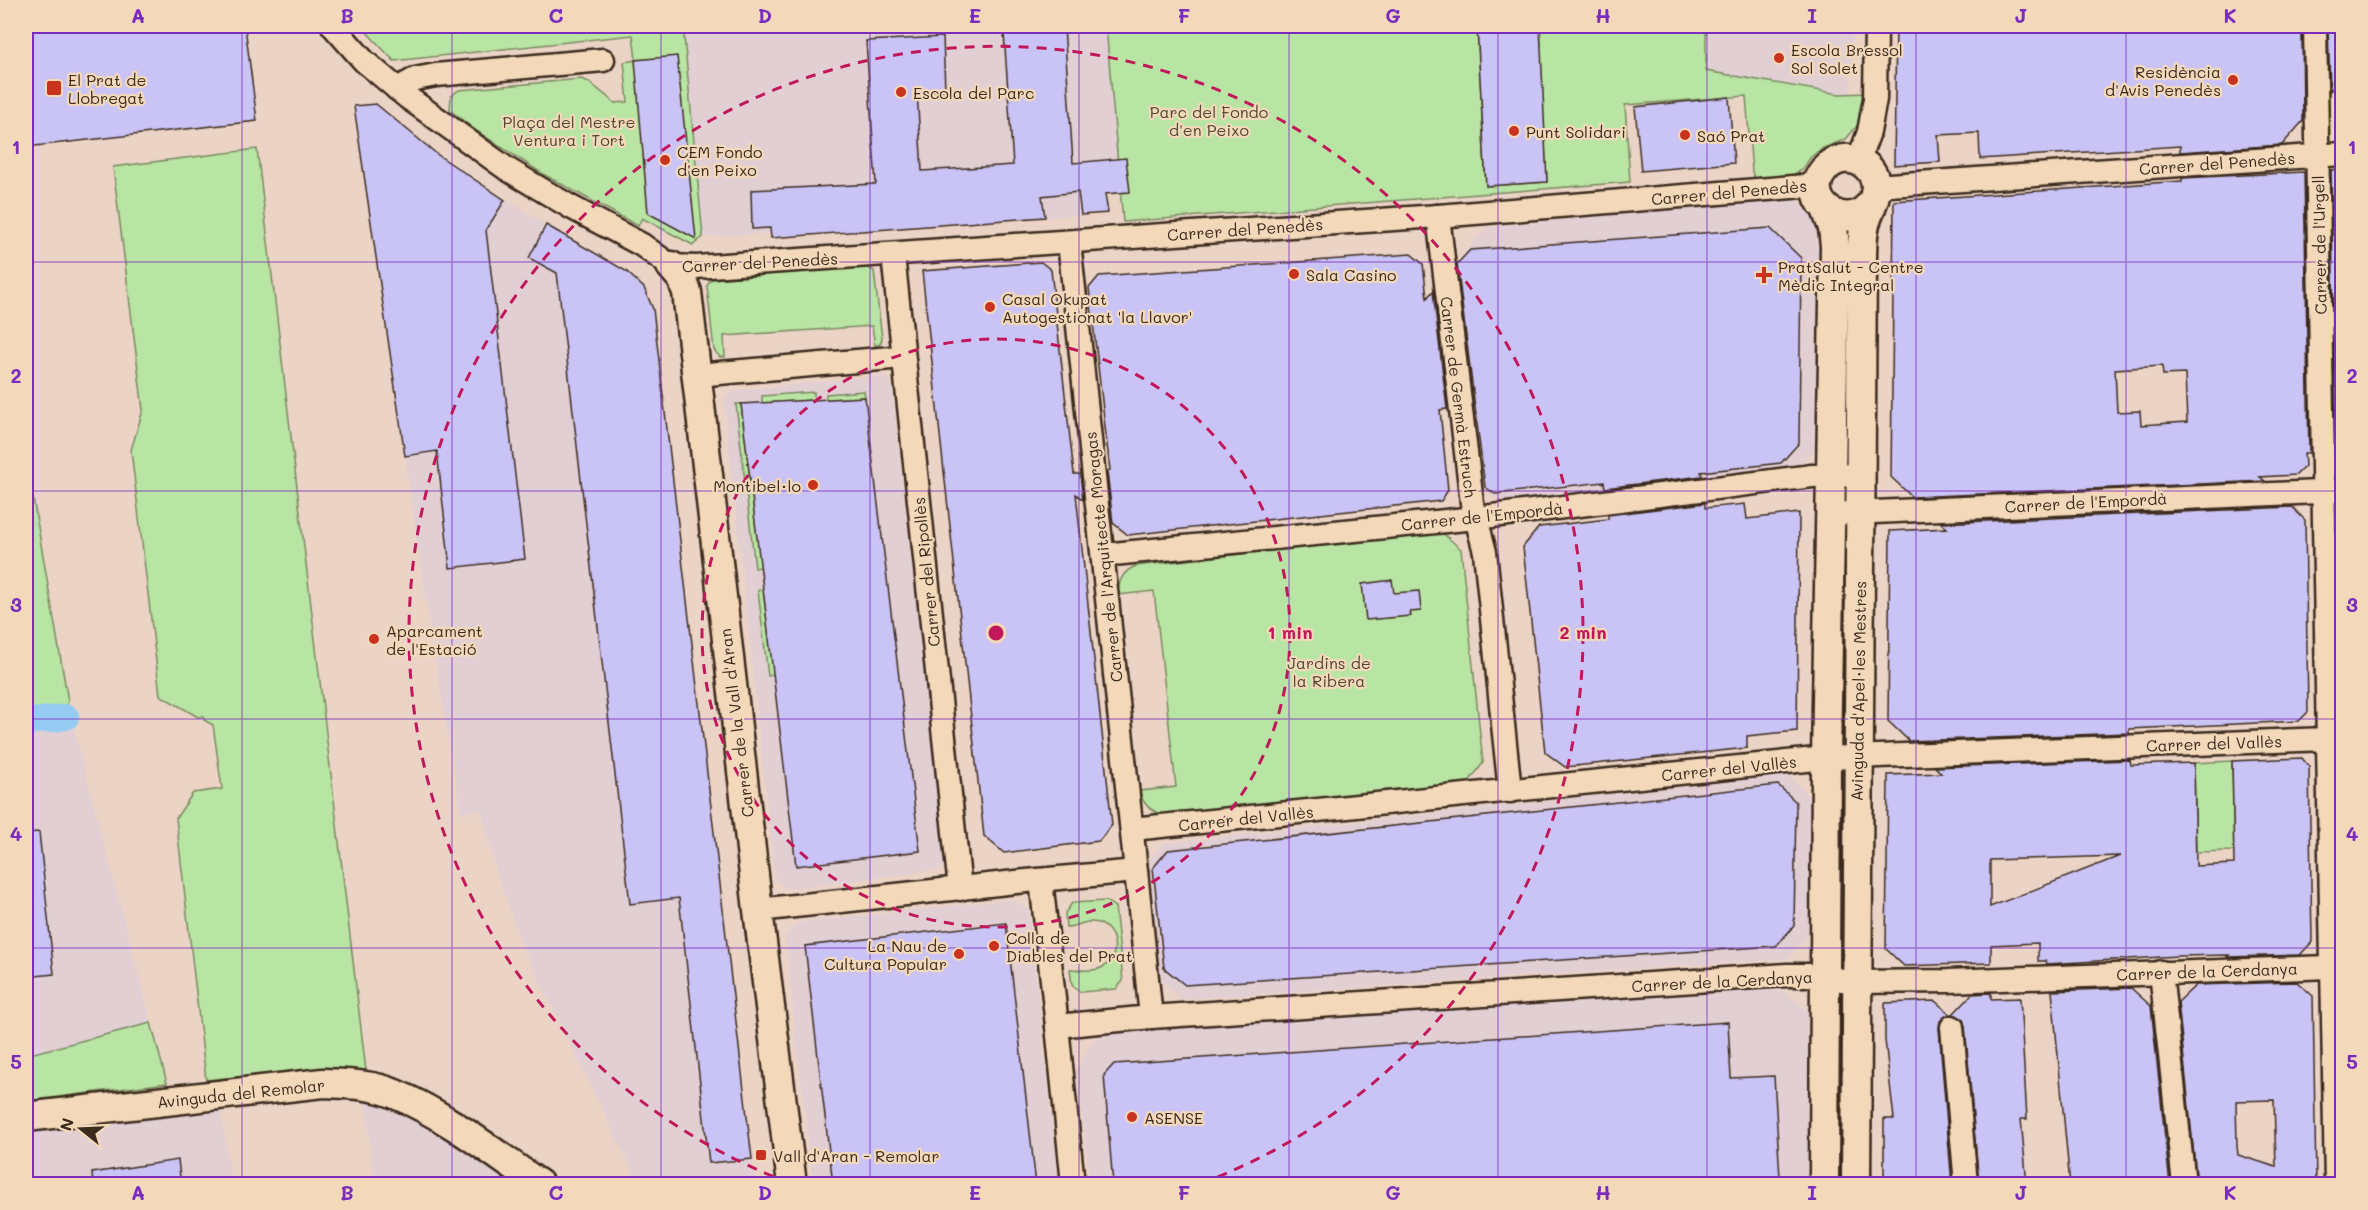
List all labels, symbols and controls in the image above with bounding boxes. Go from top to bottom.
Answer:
text: A [131,2,145,28]
text: B [340,2,354,28]
text: C [549,2,564,28]
text: D [758,2,772,28]
text: E [969,2,981,28]
text: F [1178,2,1191,28]
text: G [1385,2,1401,28]
text: H [1595,2,1611,28]
text: I [1807,2,1817,28]
text: J [2014,2,2028,28]
text: K [2223,2,2237,28]
place label: Escola Bressol Sol Solet [1791,39,1903,78]
marker: Escola Bressol Sol Solet [1772,51,1786,65]
place label: Residència d'Avis Penedès [2105,61,2221,100]
place label: El Prat de Llobregat [68,69,146,108]
marker: Residència d'Avis Penedès [2226,73,2240,87]
marker: El Prat de Llobregat [45,79,63,97]
place label: Escola del Parc [913,82,1034,103]
marker: Escola del Parc [894,85,908,99]
park label: Parc del Fondo d'en Peixo [1150,101,1268,140]
park label: Plaça del Mestre Ventura i Tort [503,111,635,150]
place label: Punt Solidari [1526,121,1626,142]
marker: Punt Solidari [1507,124,1521,138]
place label: Saó Prat [1697,125,1765,146]
marker: Saó Prat [1678,128,1692,142]
text: 1 [12,133,20,159]
text: 1 [2348,133,2356,159]
place label: CEM Fondo d'en Peixo [677,141,762,180]
street label: Carrer del Penedès [2138,147,2296,179]
marker: CEM Fondo d'en Peixo [658,153,672,167]
street label: Carrer del Penedès [1650,175,1808,209]
street label: Carrer de l'Urgell [2307,175,2331,315]
street label: Carrer del Penedès [1166,213,1324,245]
street label: Carrer del Penedès [681,247,839,277]
place label: PratSalut - Centre Mèdic Integral [1778,256,1924,295]
place label: Sala Casino [1306,264,1397,285]
marker: PratSalut - Centre Mèdic Integral [1755,266,1773,284]
marker: Sala Casino [1287,267,1301,281]
place label: Casal Okupat Autogestionat 'la Llavor' [1002,288,1192,327]
street label: Carrer de Germà Estruch [1436,295,1482,499]
marker: Casal Okupat Autogestionat 'la Llavor' [983,300,997,314]
text: 2 [10,362,22,388]
text: 2 [2346,362,2358,388]
street label: Carrer de l'Arquitecte Moragas [1079,431,1127,683]
place label: Montibel·lo [713,475,801,496]
marker: Montibel·lo [806,478,820,492]
street label: Carrer de l'Empordà [2004,487,2168,517]
street label: Carrer del Ripollès [908,496,944,648]
street label: Carrer de l'Empordà [1400,497,1564,535]
street label: Avinguda d'Apel·les Mestres [1846,581,1870,801]
text: 3 [10,591,22,617]
text: 3 [2346,591,2358,617]
place label: Aparcament de l'Estació [386,620,483,659]
text: 1 min [1267,620,1313,644]
text: 2 min [1559,620,1607,644]
centre of rings [986,623,1006,643]
street label: Carrer de la Vall d'Aran [714,628,758,818]
marker: Aparcament de l'Estació [367,632,381,646]
park label: Jardins de la Ribera [1287,652,1371,691]
street label: Carrer del Vallès [2146,730,2282,756]
street label: Carrer del Vallès [1660,750,1798,786]
street label: Carrer del Vallès [1177,800,1315,836]
text: 4 [10,820,23,846]
text: 4 [2346,820,2359,846]
place label: Colla de Diables del Prat [1006,927,1133,966]
place label: La Nau de Cultura Popular [824,935,947,974]
marker: Colla de Diables del Prat [987,939,1001,953]
marker: La Nau de Cultura Popular [952,947,966,961]
street label: Carrer de la Cerdanya [2116,957,2298,985]
street label: Carrer de la Cerdanya [1631,966,1813,996]
text: 5 [10,1048,22,1074]
text: 5 [2346,1048,2358,1074]
street label: Avinguda del Remolar [156,1074,326,1112]
north arrow [51,1099,111,1159]
place label: ASENSE [1144,1107,1203,1128]
marker: ASENSE [1125,1110,1139,1124]
text: N [54,1115,78,1133]
place label: Vall d'Aran - Remolar [773,1145,939,1166]
marker: Vall d'Aran - Remolar [754,1148,768,1162]
text: A [131,1179,145,1205]
text: B [340,1179,354,1205]
text: C [549,1179,564,1205]
text: D [758,1179,772,1205]
text: E [969,1179,981,1205]
text: F [1178,1179,1191,1205]
text: G [1385,1179,1401,1205]
text: H [1595,1179,1611,1205]
text: I [1807,1179,1817,1205]
text: J [2014,1179,2028,1205]
text: K [2223,1179,2237,1205]

